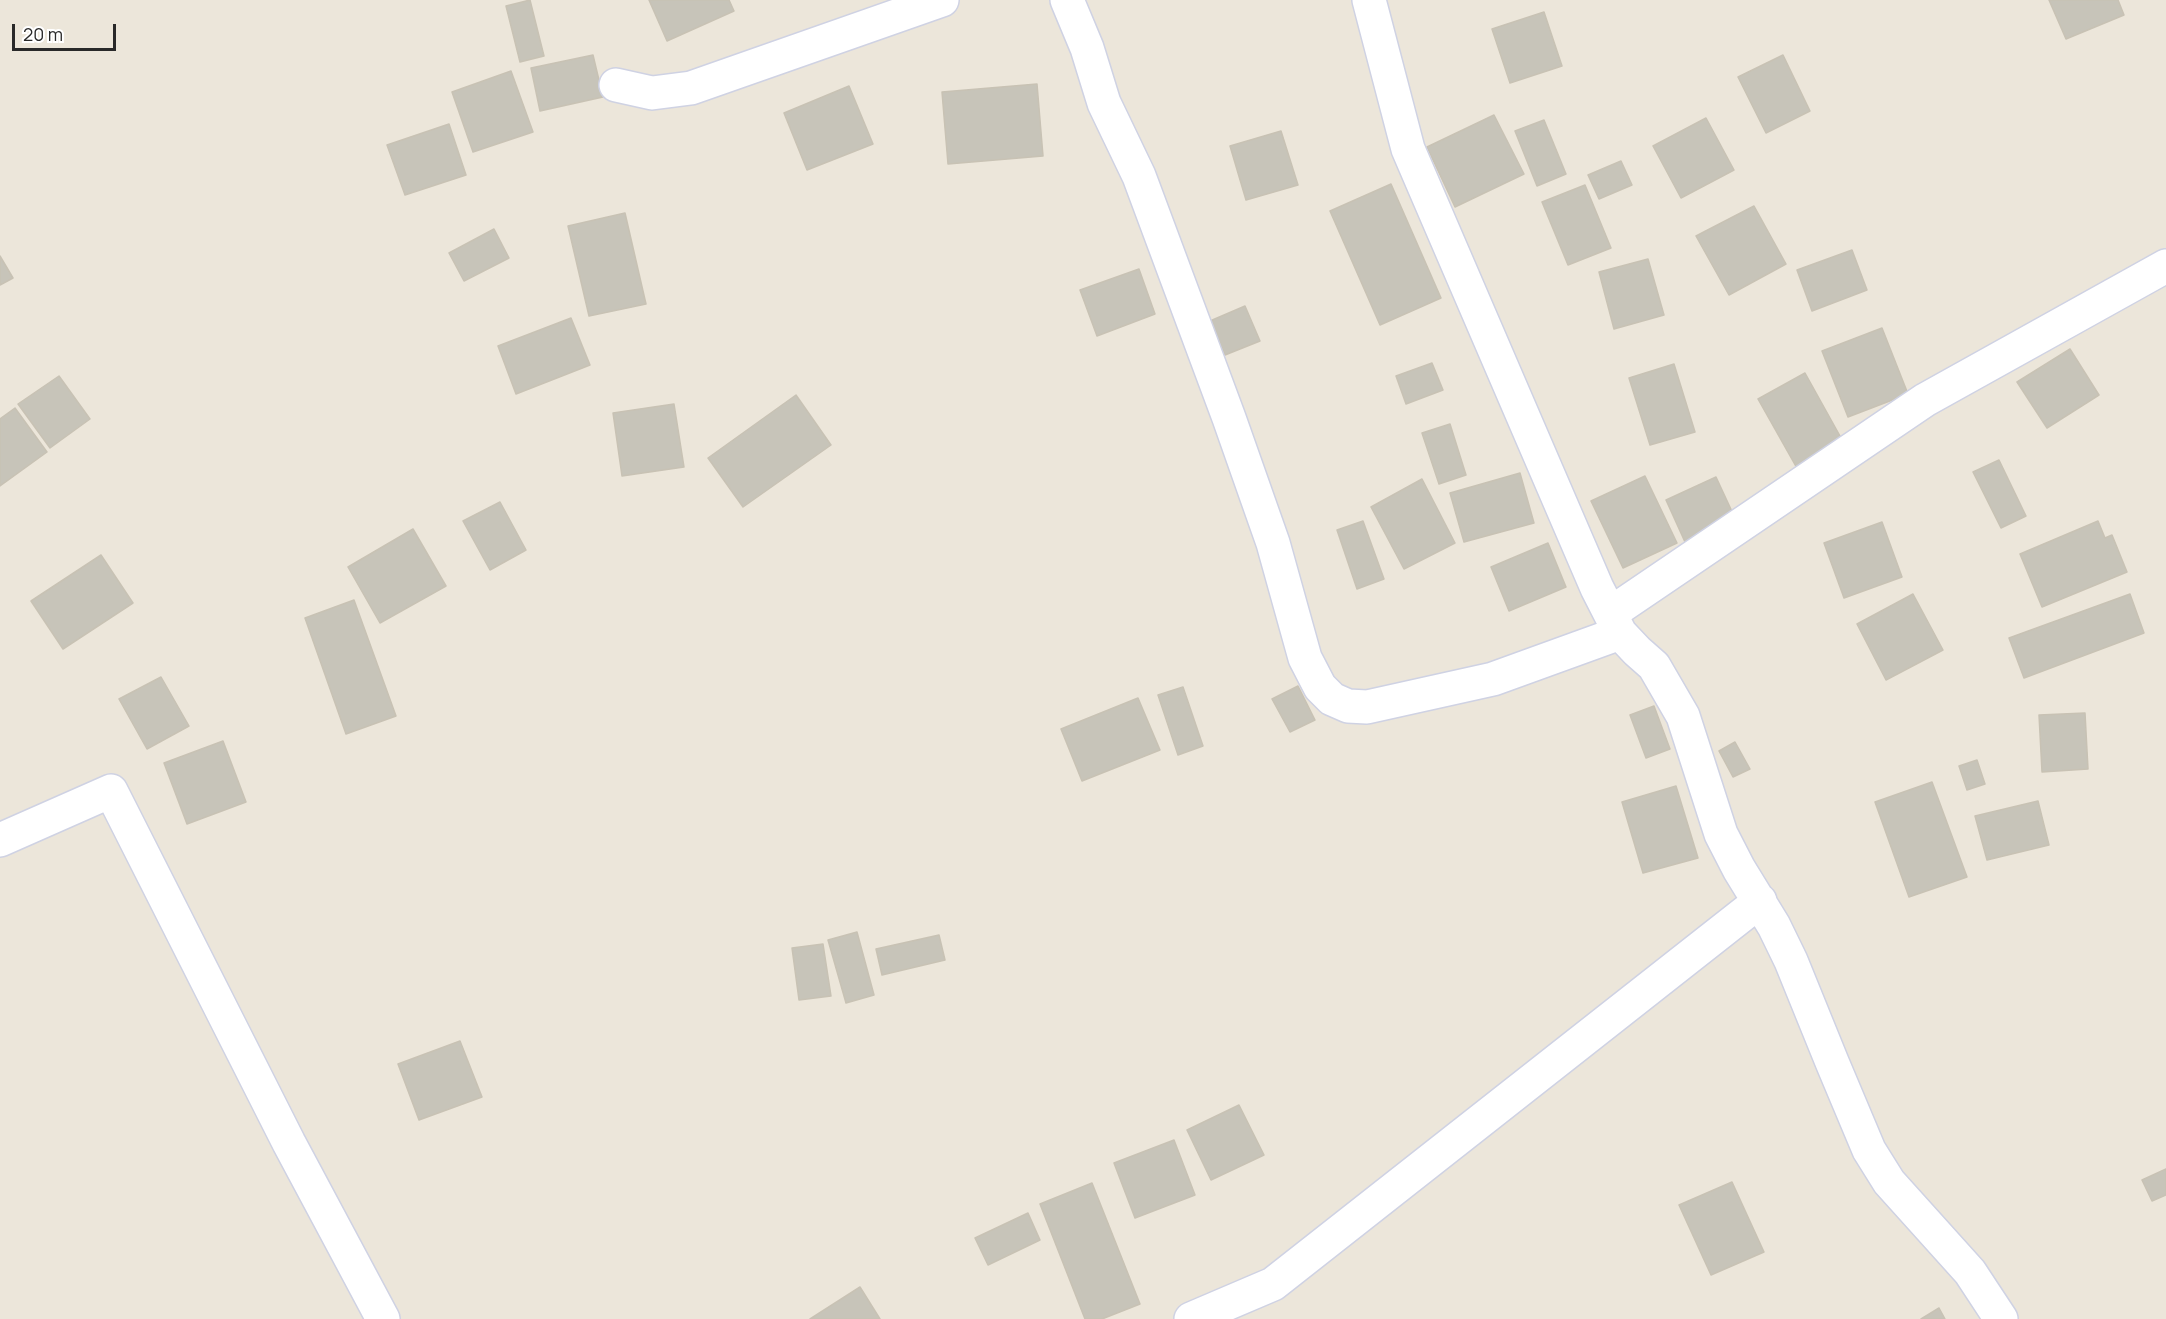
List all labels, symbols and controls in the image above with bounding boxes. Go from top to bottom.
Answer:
scale bar [15,12,118,50]
text: 20 m [23,22,63,46]

